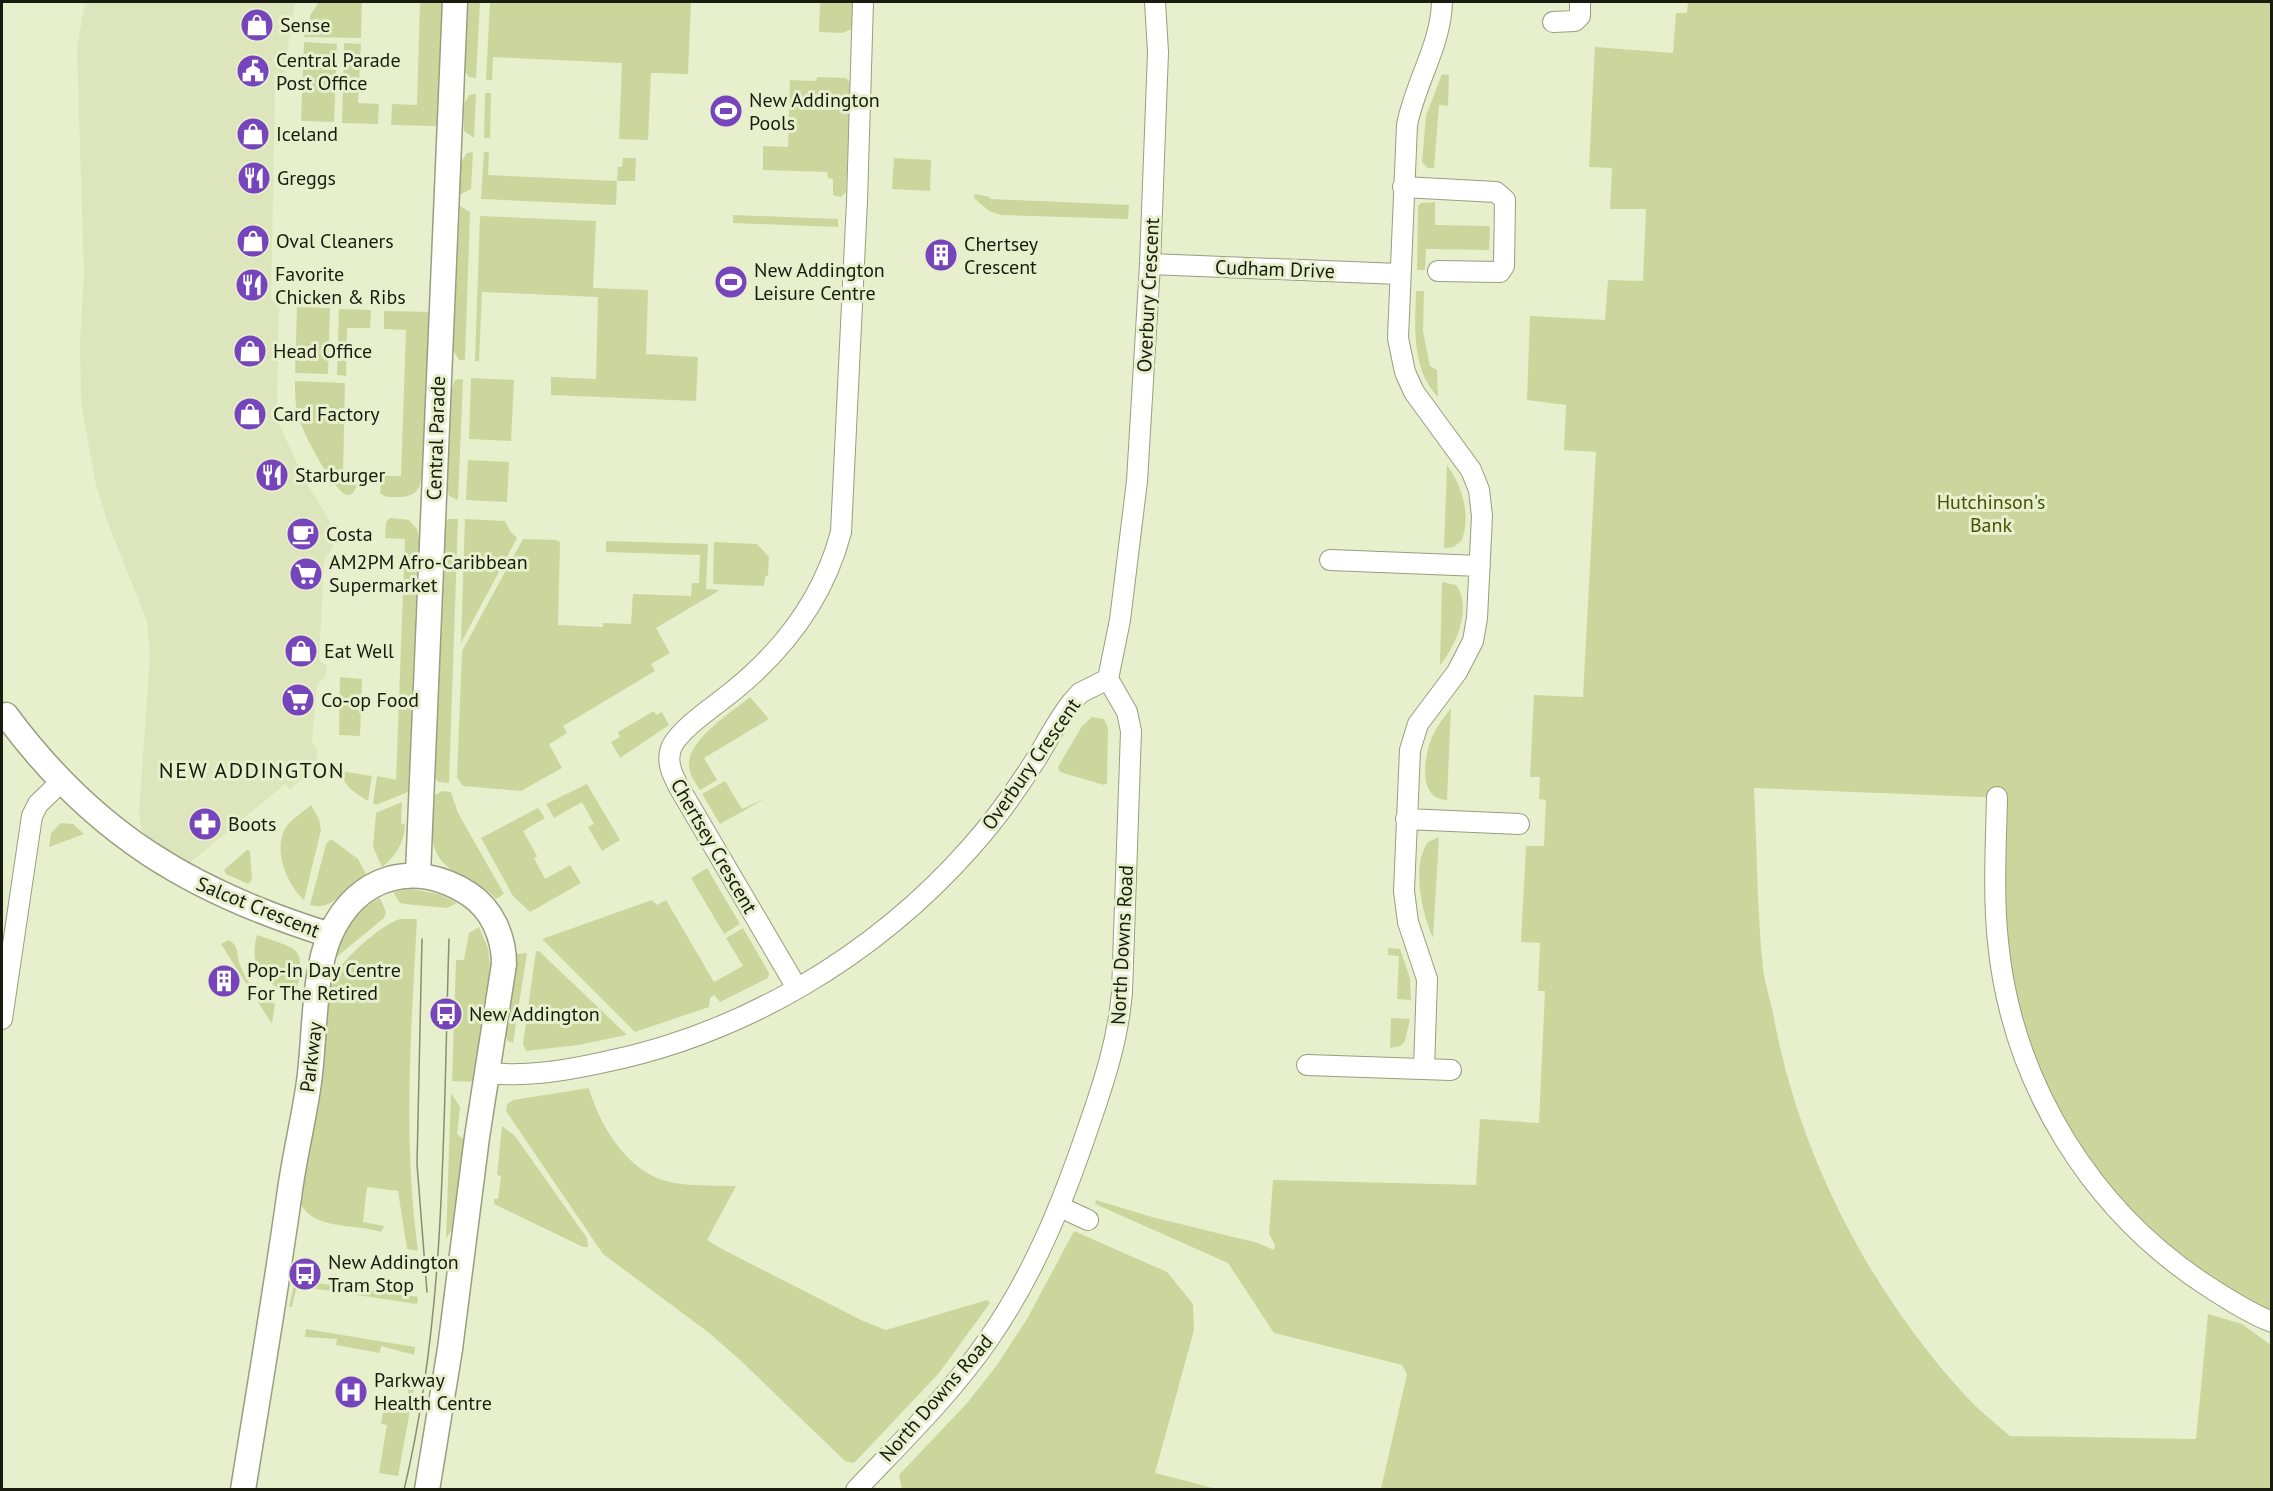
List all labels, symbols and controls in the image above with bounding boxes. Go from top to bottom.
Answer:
shop icon: Sense [239,7,275,43]
place label: Sense [280,12,330,38]
place label: Central Parade Post Office [276,47,401,96]
public building icon: Central Parade Post Office [235,53,271,89]
place label: New Addington Pools [749,87,880,136]
sports icon: New Addington Pools [708,93,744,129]
shop icon: Iceland [235,116,271,152]
place label: Iceland [276,121,338,147]
restaurant icon: Greggs [236,160,272,196]
place label: Greggs [277,165,336,191]
street label: Overbury Crescent [1131,217,1165,373]
shop icon: Oval Cleaners [235,223,271,259]
place label: Oval Cleaners [276,228,394,254]
place label: Chertsey Crescent [964,231,1039,280]
building icon: Chertsey Crescent [923,237,959,273]
street label: Cudham Drive [1215,254,1335,284]
place label: New Addington Leisure Centre [754,257,885,306]
place label: Favorite Chicken & Ribs [275,261,406,310]
sports icon: New Addington Leisure Centre [713,264,749,300]
restaurant icon: Favorite Chicken & Ribs [234,267,270,303]
shop icon: Head Office [232,333,268,369]
place label: Head Office [273,338,372,364]
street label: Central Parade [421,375,451,501]
shop icon: Card Factory [232,396,268,432]
place label: Card Factory [273,401,380,427]
restaurant icon: Starburger [254,457,290,493]
place label: Starburger [295,462,385,488]
park label: Hutchinson's Bank [1937,489,2045,538]
cafe icon: Costa [285,516,321,552]
place label: Costa [326,521,373,547]
place label: AM2PM Afro-Caribbean Supermarket [329,549,528,598]
supermarket icon: AM2PM Afro-Caribbean Supermarket [288,556,324,592]
shop icon: Eat Well [283,633,319,669]
place label: Eat Well [324,638,394,664]
supermarket icon: Co-op Food [280,682,316,718]
place label: Co-op Food [321,687,419,713]
street label: Overbury Crescent [976,693,1086,835]
district label: NEW ADDINGTON [159,756,345,784]
street label: Chertsey Crescent [665,774,763,918]
pharmacy icon: Boots [187,806,223,842]
place label: Boots [228,811,276,837]
street label: North Downs Road [1105,864,1139,1026]
street label: Salcot Crescent [193,870,324,944]
place label: Pop-In Day Centre For The Retired [247,957,401,1006]
building icon: Pop-In Day Centre For The Retired [206,963,242,999]
bus stop icon: New Addington [428,996,464,1032]
place label: New Addington [469,1001,600,1027]
street label: Parkway [294,1020,328,1094]
place label: New Addington Tram Stop [328,1249,459,1298]
bus stop icon: New Addington Tram Stop [287,1256,323,1292]
street label: North Downs Road [874,1329,998,1467]
place label: Parkway Health Centre [374,1367,492,1416]
hospital icon: Parkway Health Centre [333,1374,369,1410]

